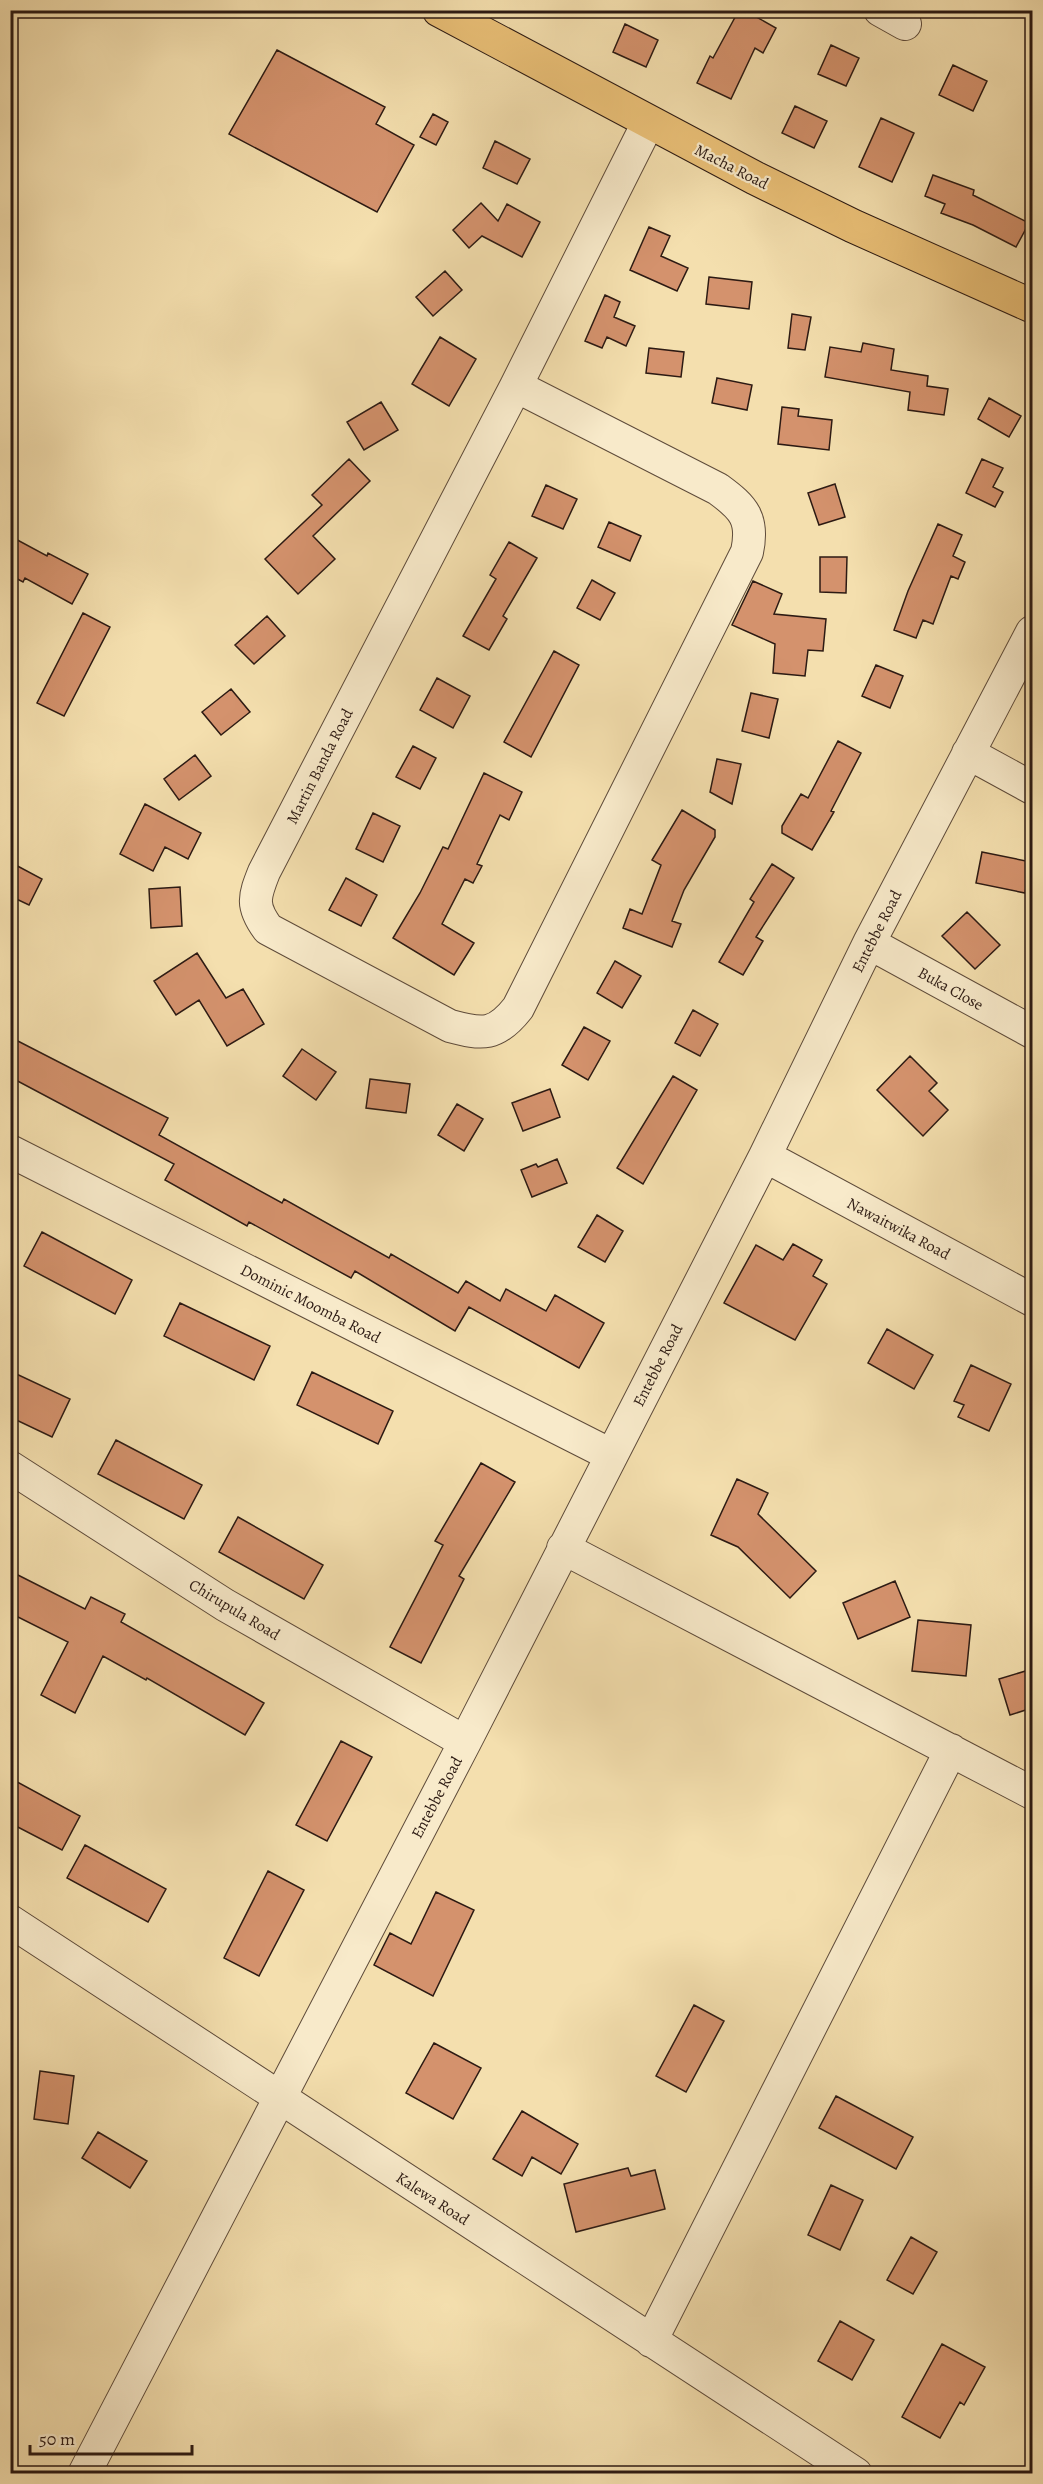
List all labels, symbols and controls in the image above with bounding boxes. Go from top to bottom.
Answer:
street label: Macha Road [691,139,773,195]
street label: Martin Banda Road [281,705,359,828]
street label: Entebbe Road [847,886,907,977]
street label: Buka Close [914,962,987,1016]
street label: Nawaitwika Road [843,1192,954,1266]
street label: Dominic Moomba Road [237,1259,385,1349]
street label: Entebbe Road [628,1320,688,1411]
street label: Chirupula Road [185,1574,285,1646]
street label: Entebbe Road [406,1752,468,1842]
street label: Kalewa Road [391,2167,474,2231]
scale bar [30,2418,192,2456]
text: 50 m [39,2427,75,2451]

